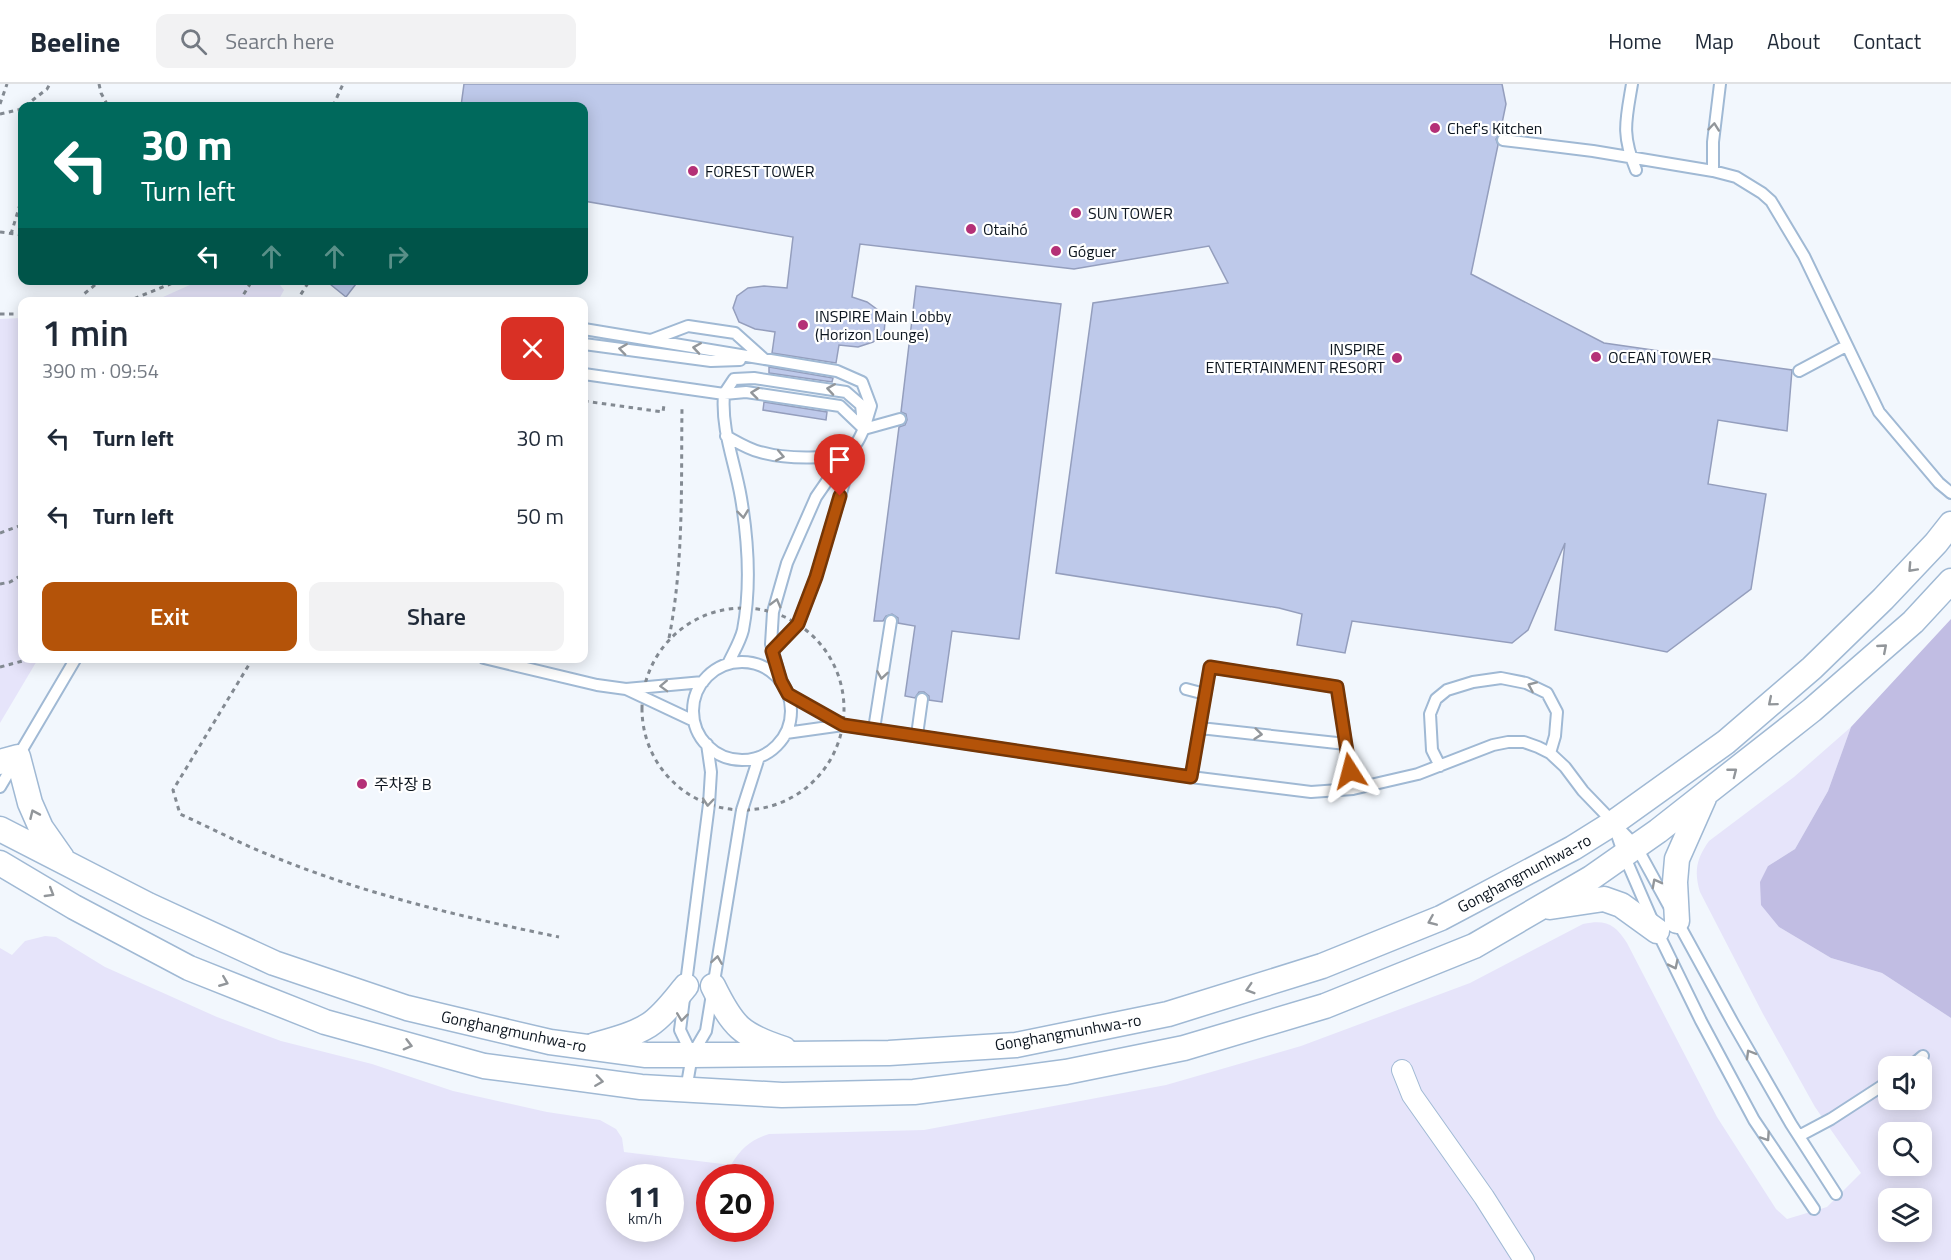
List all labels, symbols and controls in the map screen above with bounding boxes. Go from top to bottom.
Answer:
search box [156,14,576,68]
text: Beeline [30,20,120,63]
text: Search here [225,24,334,58]
icon: search [177,25,210,58]
text: Home [1608,25,1662,57]
text: Map [1695,25,1734,57]
text: About [1767,25,1820,57]
text: Contact [1853,25,1921,57]
text: 30 m [141,112,233,176]
place label: Chef's Kitchen [1447,116,1542,140]
marker: Chef's Kitchen [1428,121,1442,135]
one-way arrow [1707,123,1720,132]
icon: left [42,126,120,204]
place label: FOREST TOWER [705,159,815,183]
marker: FOREST TOWER [686,164,700,178]
text: Turn left [141,170,235,211]
place label: SUN TOWER [1088,201,1173,225]
marker: SUN TOWER [1069,206,1083,220]
place label: Otaihó [983,217,1028,241]
marker: Otaihó [964,222,978,236]
place label: Góguer [1068,239,1117,263]
icon: left [192,240,225,273]
icon: ahead [255,240,288,273]
icon: ahead [318,240,351,273]
icon: right [381,240,414,273]
marker: Góguer [1049,244,1063,258]
place label: INSPIRE Main Lobby (Horizon Lounge) [815,304,952,346]
text: 1 min [42,305,129,360]
button: close [501,317,564,380]
marker: INSPIRE Main Lobby (Horizon Lounge) [796,318,810,332]
place label: INSPIRE ENTERTAINMENT RESORT [1205,337,1386,379]
one-way arrow [692,342,702,355]
one-way arrow [618,344,627,356]
place label: OCEAN TOWER [1608,345,1712,369]
marker: OCEAN TOWER [1589,350,1603,364]
marker: INSPIRE ENTERTAINMENT RESORT [1390,351,1404,365]
text: 390 m · 09:54 [42,355,159,386]
one-way arrow [827,384,836,396]
one-way arrow [750,387,759,400]
text: Turn left [93,421,174,455]
text: 30 m [516,421,564,455]
icon: left [42,422,75,455]
pin [814,434,865,496]
icon: arrive [823,443,856,476]
one-way arrow [775,449,785,462]
text: Turn left [93,499,174,533]
text: 50 m [516,499,564,533]
icon: left [42,500,75,533]
one-way arrow [736,509,749,519]
one-way arrow [1909,560,1920,571]
button: Exit [42,582,297,651]
button: Share [309,582,564,651]
one-way arrow [768,599,781,609]
one-way arrow [1876,644,1887,655]
one-way arrow [877,671,889,680]
one-way arrow [660,679,669,692]
one-way arrow [1527,681,1538,693]
one-way arrow [1768,695,1779,706]
one-way arrow [1253,727,1263,740]
position arrow [1318,739,1382,803]
one-way arrow [1726,769,1737,780]
place label: 주차장 B [374,772,432,796]
marker: 주차장 B [355,777,369,791]
one-way arrow [702,798,715,807]
one-way arrow [29,809,41,820]
street label: Gonghangmunhwa-ro [1453,828,1595,918]
one-way arrow [1652,879,1663,890]
one-way arrow [44,886,54,898]
one-way arrow [1428,914,1439,926]
one-way arrow [711,955,723,964]
one-way arrow [1666,959,1678,970]
one-way arrow [218,975,229,987]
one-way arrow [1245,982,1256,994]
street label: Gonghangmunhwa-ro [439,1004,589,1058]
street label: Gonghangmunhwa-ro [993,1007,1143,1057]
one-way arrow [676,1012,689,1021]
one-way arrow [402,1038,413,1050]
one-way arrow [1746,1050,1758,1060]
map controls [1878,1056,1932,1242]
button: sound [1878,1056,1932,1110]
one-way arrow [595,1075,604,1087]
button: search [1878,1122,1932,1176]
one-way arrow [1759,1130,1770,1141]
speed limit sign: 20 [696,1164,774,1242]
text: 11 [628,1173,662,1219]
button: layers [1878,1188,1932,1242]
text: km/h [628,1207,662,1230]

